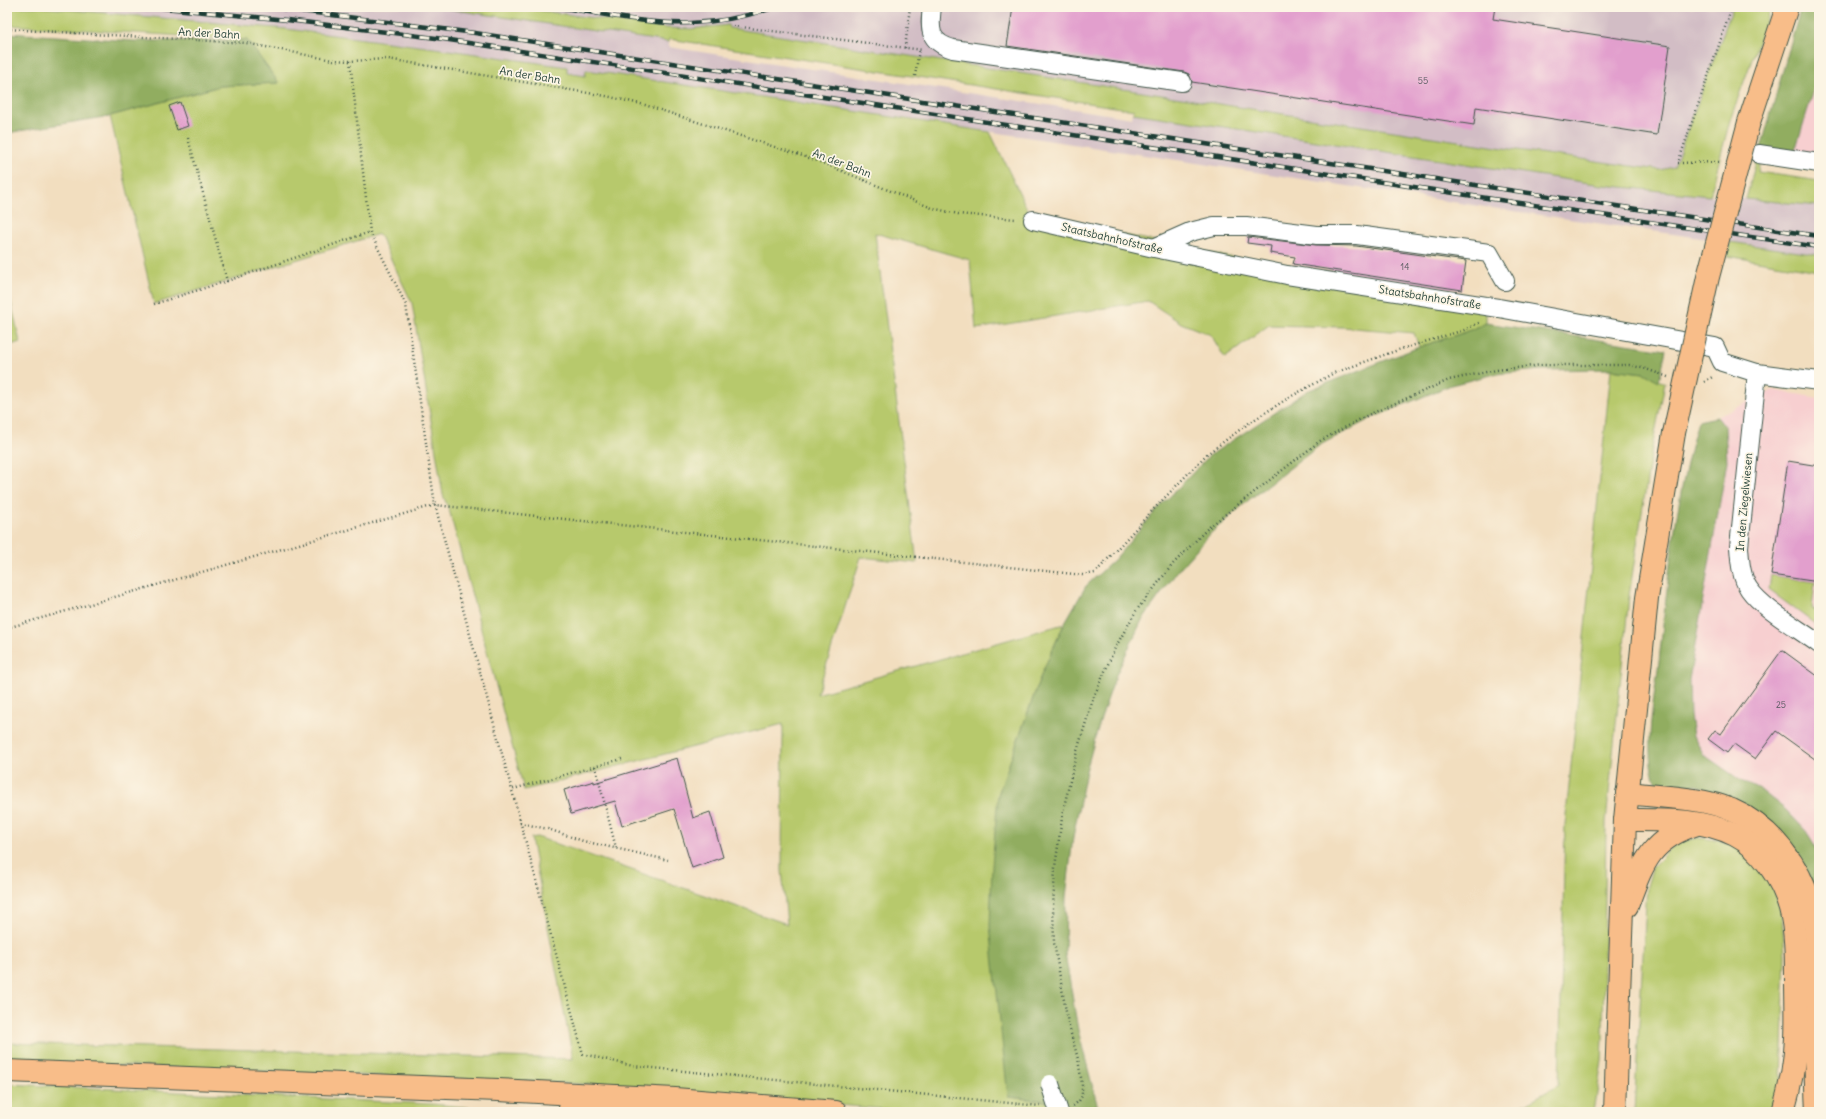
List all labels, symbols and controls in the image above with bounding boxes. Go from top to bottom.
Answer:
street label: An der Bahn [178,24,240,42]
street label: An der Bahn [498,63,562,87]
house number: 55 [1418,75,1428,86]
street label: An der Bahn [811,145,873,181]
street label: Staatsbahnhofstraße [1060,220,1164,256]
house number: 14 [1401,261,1409,272]
street label: Staatsbahnhofstraße [1378,282,1482,312]
street label: In den Ziegelwiesen [1733,452,1755,552]
house number: 25 [1776,699,1786,710]

